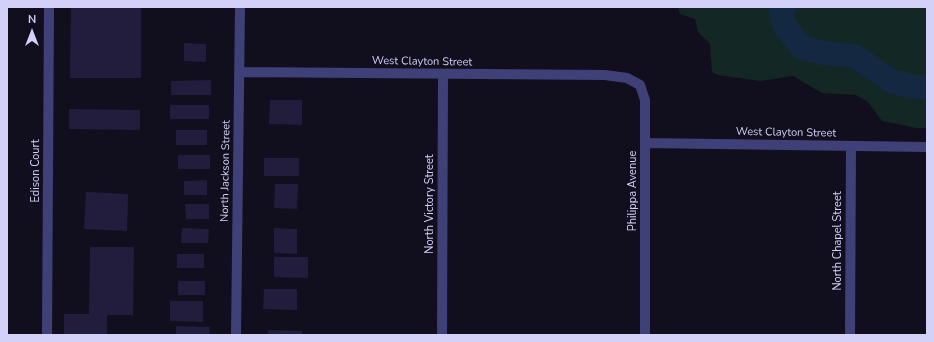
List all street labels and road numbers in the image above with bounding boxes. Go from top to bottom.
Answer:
street label: West Clayton Street [372,55,472,69]
street label: North Jackson Street [219,120,233,222]
street label: West Clayton Street [736,126,836,140]
street label: Edison Court [29,139,43,203]
street label: Philippa Avenue [626,151,640,231]
street label: North Victory Street [423,154,437,254]
street label: North Chapel Street [831,191,845,291]

